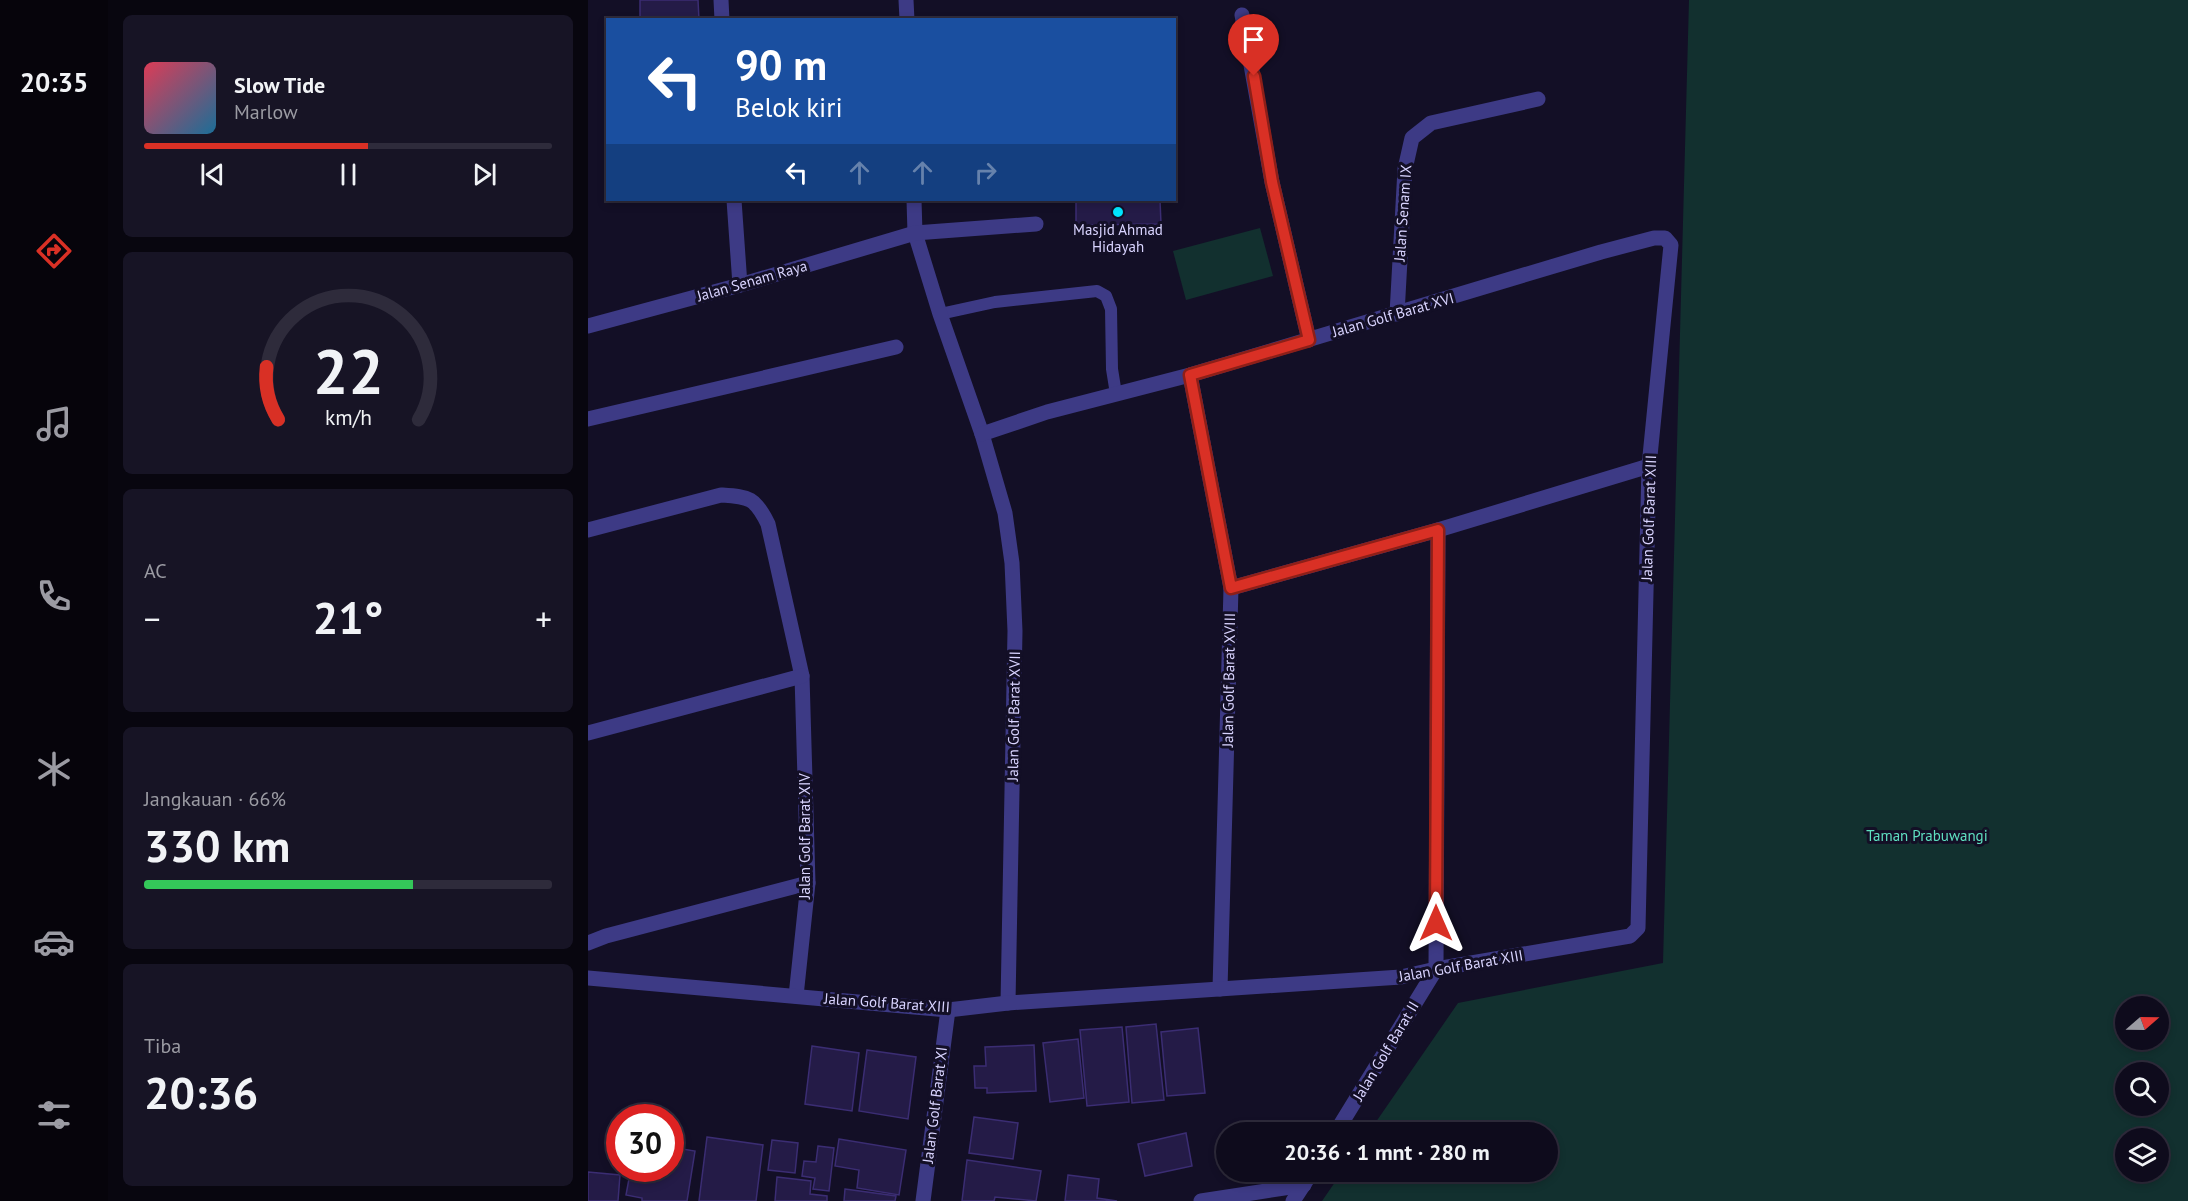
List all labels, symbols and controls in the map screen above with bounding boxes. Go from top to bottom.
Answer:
pin [1228,14,1279,76]
icon: arrive [1237,23,1270,56]
text: 90 m [735,37,827,92]
icon: left [636,42,714,120]
text: 20:35 [20,65,88,99]
text: Slow Tide [234,71,325,99]
text: Belok kiri [735,90,843,124]
text: Marlow [234,99,298,125]
icon: left [780,156,813,189]
icon: ahead [843,156,876,189]
icon: ahead [906,156,939,189]
icon: right [969,156,1002,189]
icon: previous [196,158,229,191]
icon: pause [332,158,365,191]
icon: next [468,158,501,191]
street label: Jalan Senam IX [1390,164,1415,263]
marker: Masjid Ahmad Hidayah [1111,205,1125,219]
place label: Masjid Ahmad Hidayah [1073,220,1163,256]
icon: directions [33,230,75,272]
street label: Jalan Senam Raya [694,256,809,306]
street label: Jalan Golf Barat XVI [1329,288,1456,341]
text: 22 [313,330,383,411]
icon: music [33,403,75,445]
text: km/h [324,404,371,432]
street label: Jalan Golf Barat XIII [1637,455,1660,582]
text: AC [144,558,167,584]
icon: phone [33,575,75,617]
text: 21° [313,588,383,646]
text: − [144,597,161,640]
text: + [535,597,552,640]
street label: Jalan Golf Barat XVIII [1218,613,1239,748]
street label: Jalan Golf Barat XVII [1003,651,1024,782]
icon: climate [33,748,75,790]
street label: Jalan Golf Barat XIV [795,773,814,900]
text: Jangkauan · 66% [144,786,286,812]
text: 330 km [144,816,290,874]
park label: Taman Prabuwangi [1866,826,1988,845]
position arrow [1404,891,1468,955]
icon: car [33,921,75,963]
street label: Jalan Golf Barat XIII [1396,945,1525,986]
street label: Jalan Golf Barat XIII [823,989,951,1016]
north arrow [2115,996,2169,1050]
map controls [2115,996,2169,1182]
street label: Jalan Golf Barat II [1348,998,1423,1105]
text: Tiba [144,1033,181,1059]
street label: Jalan Golf Barat XI [918,1046,951,1165]
button: search [2115,1062,2169,1116]
text: 20:36 [144,1063,258,1121]
icon: filters [33,1094,75,1136]
speed limit sign: 30 [606,1104,684,1182]
button: layers [2115,1128,2169,1182]
text: 20:36 · 1 mnt · 280 m [1284,1138,1490,1166]

